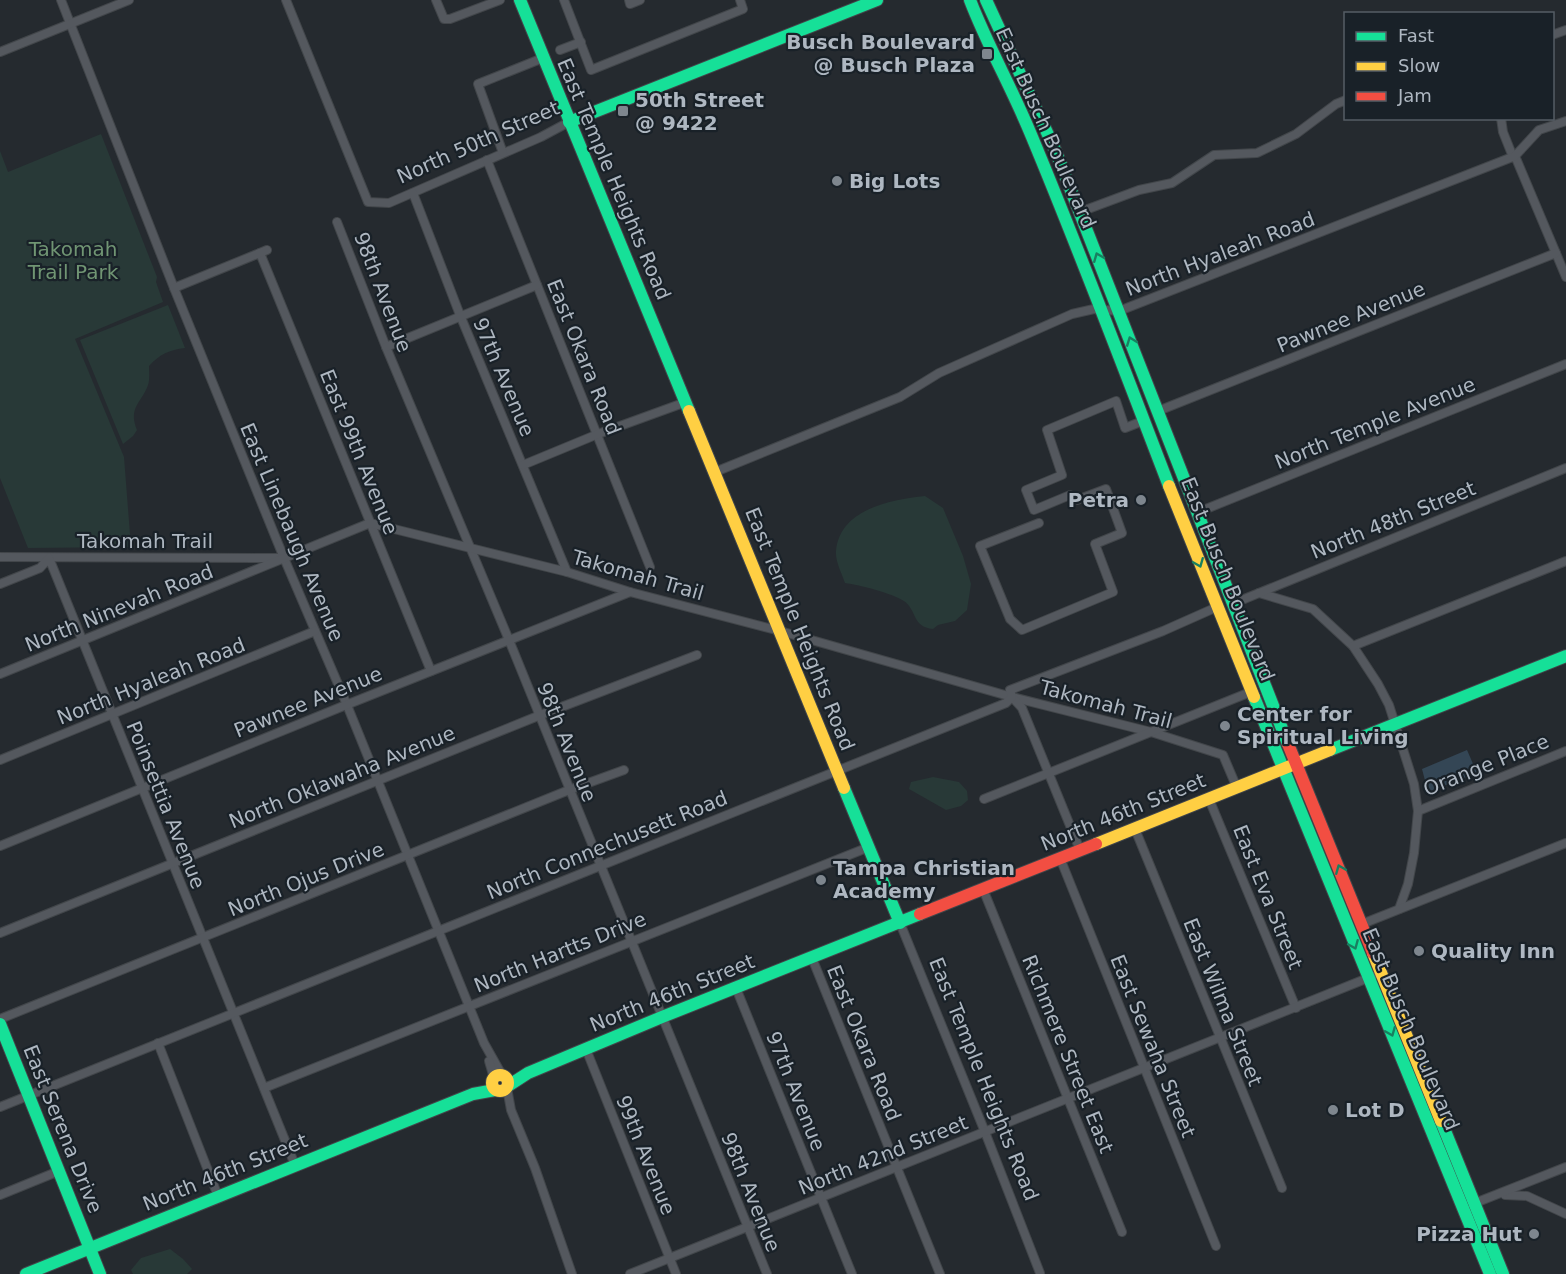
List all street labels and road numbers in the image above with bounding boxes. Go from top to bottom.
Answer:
street label: East Busch Boulevard [991,24,1101,232]
street label: East Temple Heights Road [552,55,676,303]
street label: North 50th Street [393,95,563,189]
street label: North Hyaleah Road [1122,207,1318,301]
street label: 98th Avenue [349,229,417,355]
street label: East Okara Road [542,276,626,438]
street label: Pawnee Avenue [1273,276,1429,358]
street label: 97th Avenue [468,314,540,440]
street label: East 99th Avenue [315,366,403,538]
street label: North Temple Avenue [1271,372,1479,474]
street label: East Linebaugh Avenue [235,419,349,645]
street label: East Busch Boulevard [1176,474,1280,684]
street label: North 48th Street [1307,476,1479,564]
street label: East Temple Heights Road [740,504,860,754]
street label: Takomah Trail [76,529,213,553]
street label: Takomah Trail [568,544,707,605]
street label: North Ninevah Road [21,559,217,657]
street label: North Hyaleah Road [53,632,249,730]
street label: Pawnee Avenue [230,661,386,743]
street label: Takomah Trail [1036,675,1175,733]
street label: 98th Avenue [532,679,602,805]
street label: Poinsettia Avenue [121,718,211,892]
street label: North Oklawaha Avenue [225,721,459,833]
street label: Orange Place [1420,729,1552,801]
street label: North 46th Street [1037,768,1209,856]
street label: North Connechusett Road [483,786,731,904]
street label: East Eva Street [1228,821,1308,973]
street label: North Ojus Drive [224,837,388,921]
street label: North Hartts Drive [470,906,650,998]
street label: East Wilma Street [1178,915,1268,1090]
street label: East Busch Boulevard [1357,924,1465,1134]
street label: North 46th Street [586,949,758,1037]
street label: Richmere Street East [1017,951,1119,1157]
street label: East Sewaha Street [1105,951,1201,1141]
street label: East Temple Heights Road [924,954,1044,1204]
street label: East Okara Road [822,962,906,1124]
street label: 97th Avenue [761,1028,831,1154]
street label: East Serena Drive [18,1041,108,1217]
street label: 99th Avenue [611,1092,681,1218]
street label: North 42nd Street [795,1110,971,1200]
street label: North 46th Street [139,1128,311,1216]
street label: 98th Avenue [716,1129,786,1255]

